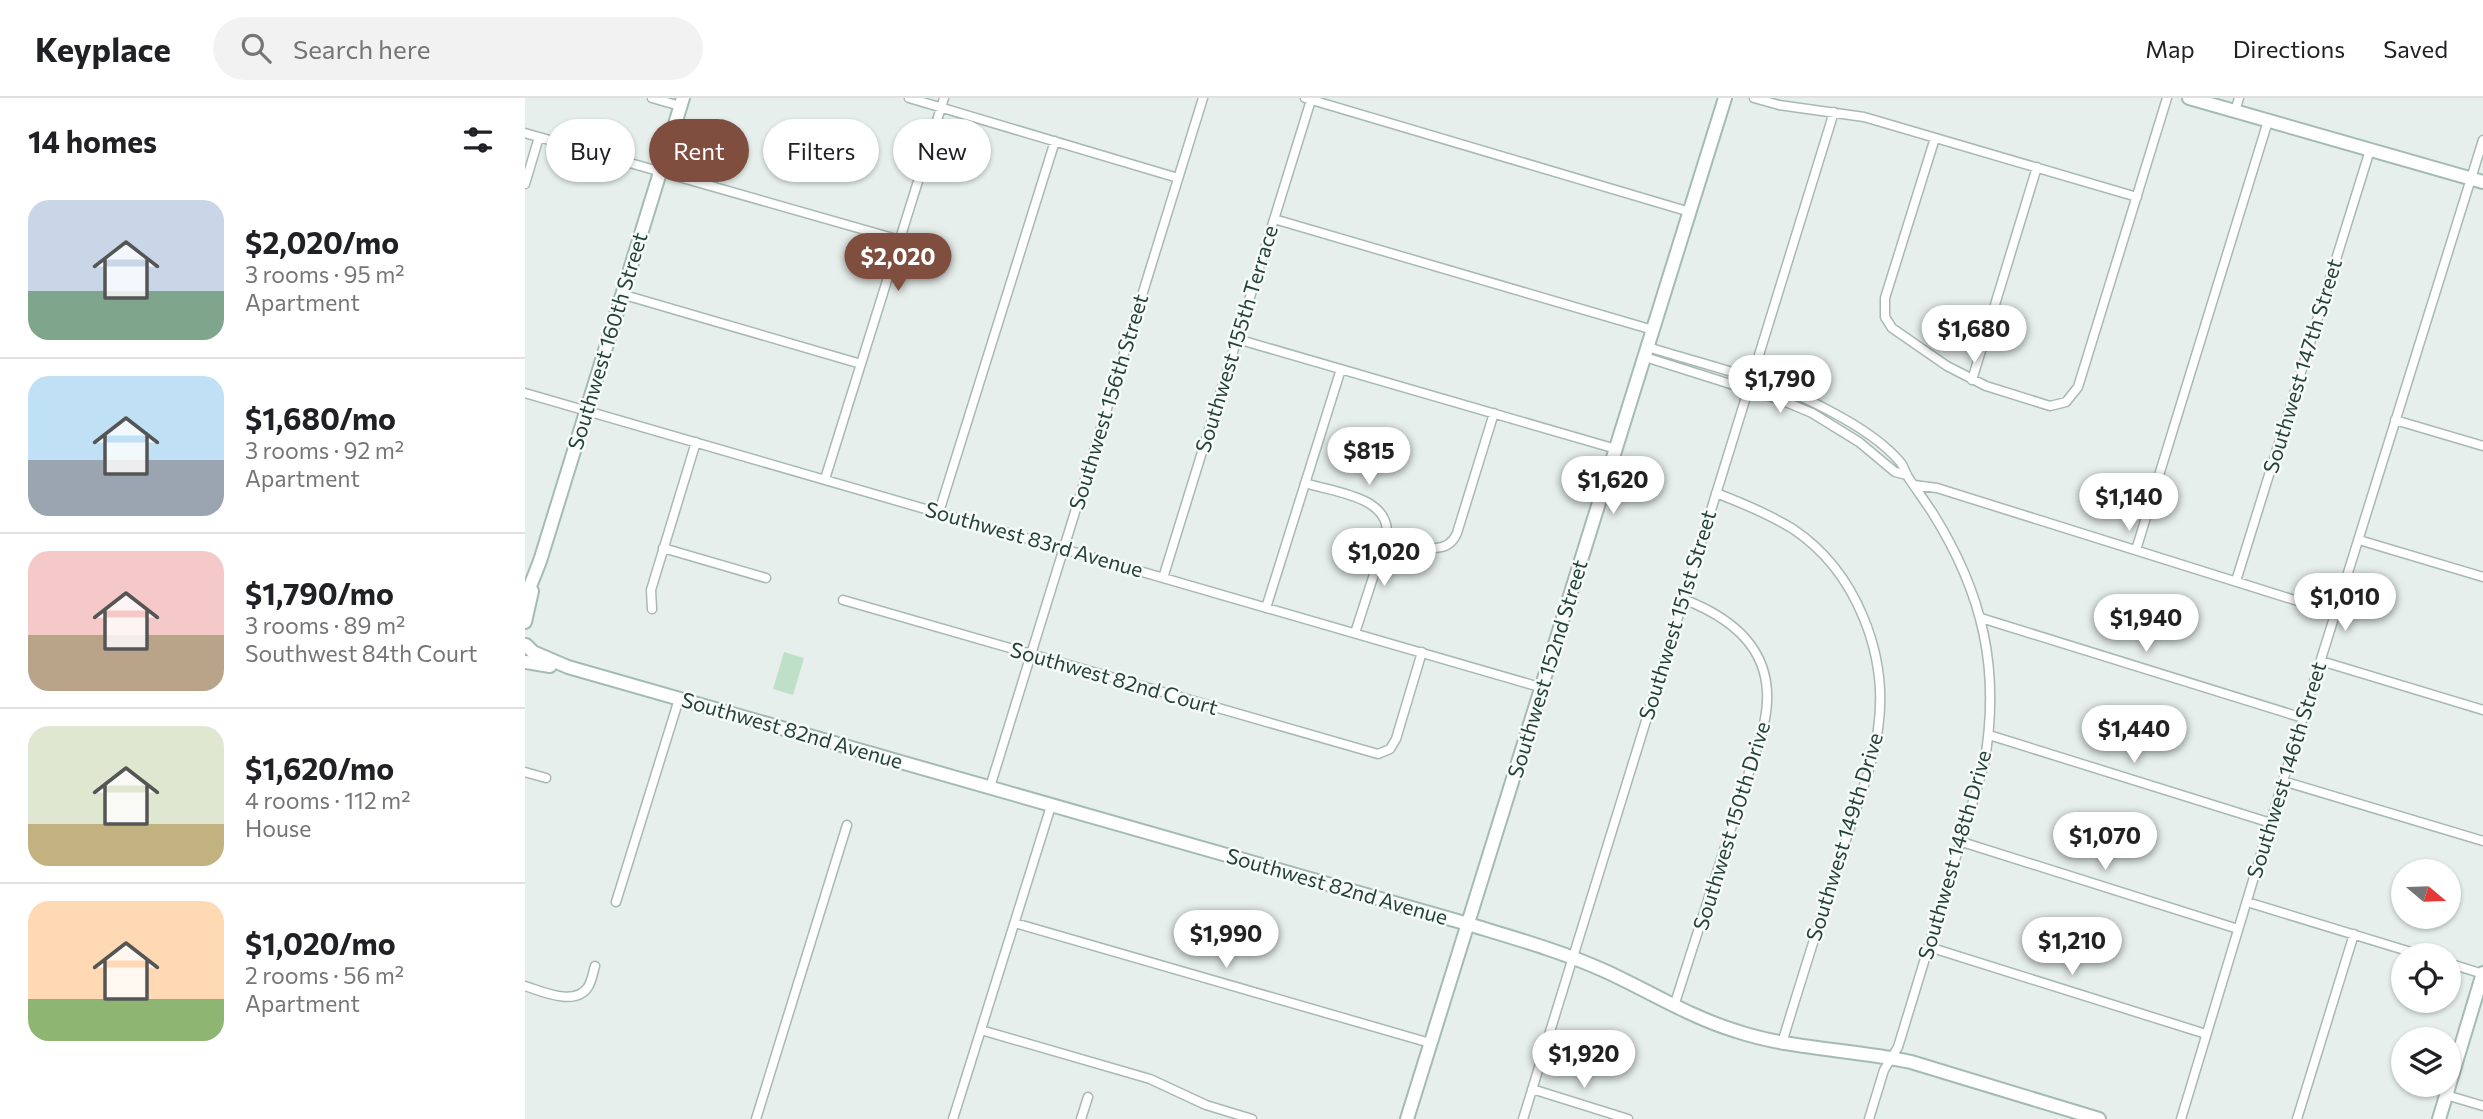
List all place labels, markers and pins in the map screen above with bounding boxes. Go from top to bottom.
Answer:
pin: $2,020 [841,234,955,293]
pin: $1,680 [1917,306,2031,365]
pin: $1,790 [1723,356,1837,415]
pin: $815 [1328,428,1410,487]
pin: $1,620 [1556,456,1670,516]
pin: $1,140 [2072,474,2186,533]
pin: $1,020 [1327,528,1441,588]
pin: $1,010 [2288,574,2402,633]
pin: $1,940 [2089,594,2203,654]
pin: $1,440 [2077,706,2191,765]
pin: $1,070 [2048,812,2162,872]
pin: $1,990 [1169,910,1283,970]
pin: $1,210 [2015,918,2129,977]
pin: $1,920 [1527,1030,1641,1090]

